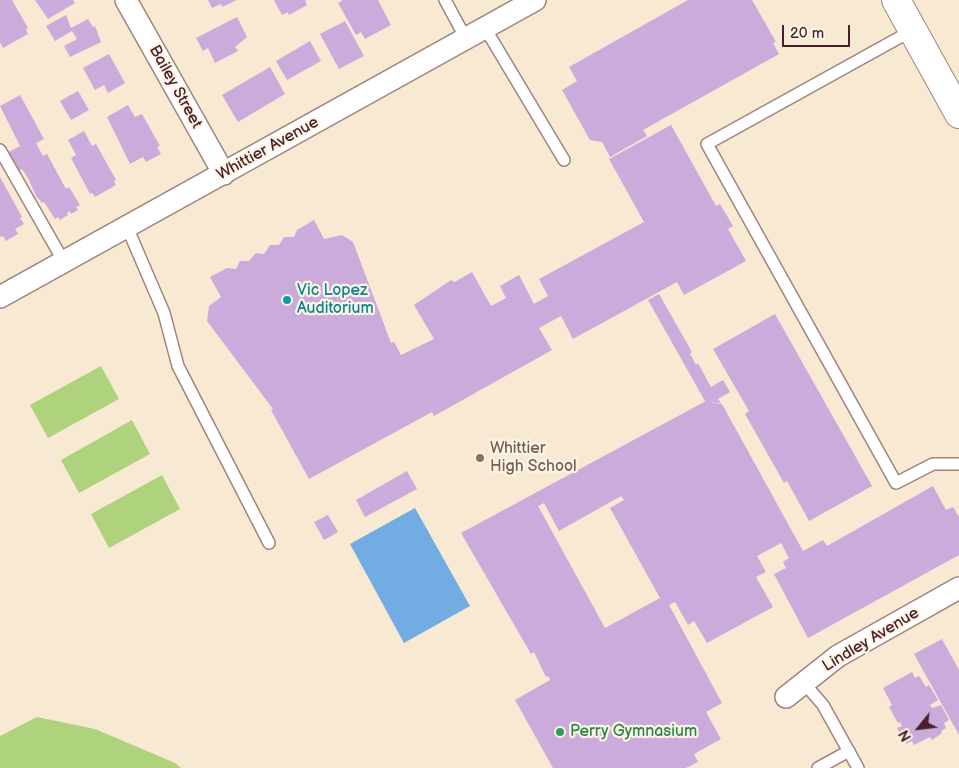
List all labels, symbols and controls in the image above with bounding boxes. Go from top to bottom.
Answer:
scale bar [784,15,852,47]
text: 20 m [790,24,824,43]
street label: Bailey Street [144,42,206,132]
street label: Whittier Avenue [214,113,322,185]
place label: Vic Lopez Auditorium [297,281,374,319]
marker: Vic Lopez Auditorium [281,294,293,306]
place label: Whittier High School [490,439,577,477]
marker: Whittier High School [474,452,486,464]
street label: Lindley Avenue [819,604,923,676]
north arrow [894,703,944,753]
place label: Perry Gymnasium [570,722,697,742]
marker: Perry Gymnasium [554,726,566,738]
text: N [895,727,915,744]

